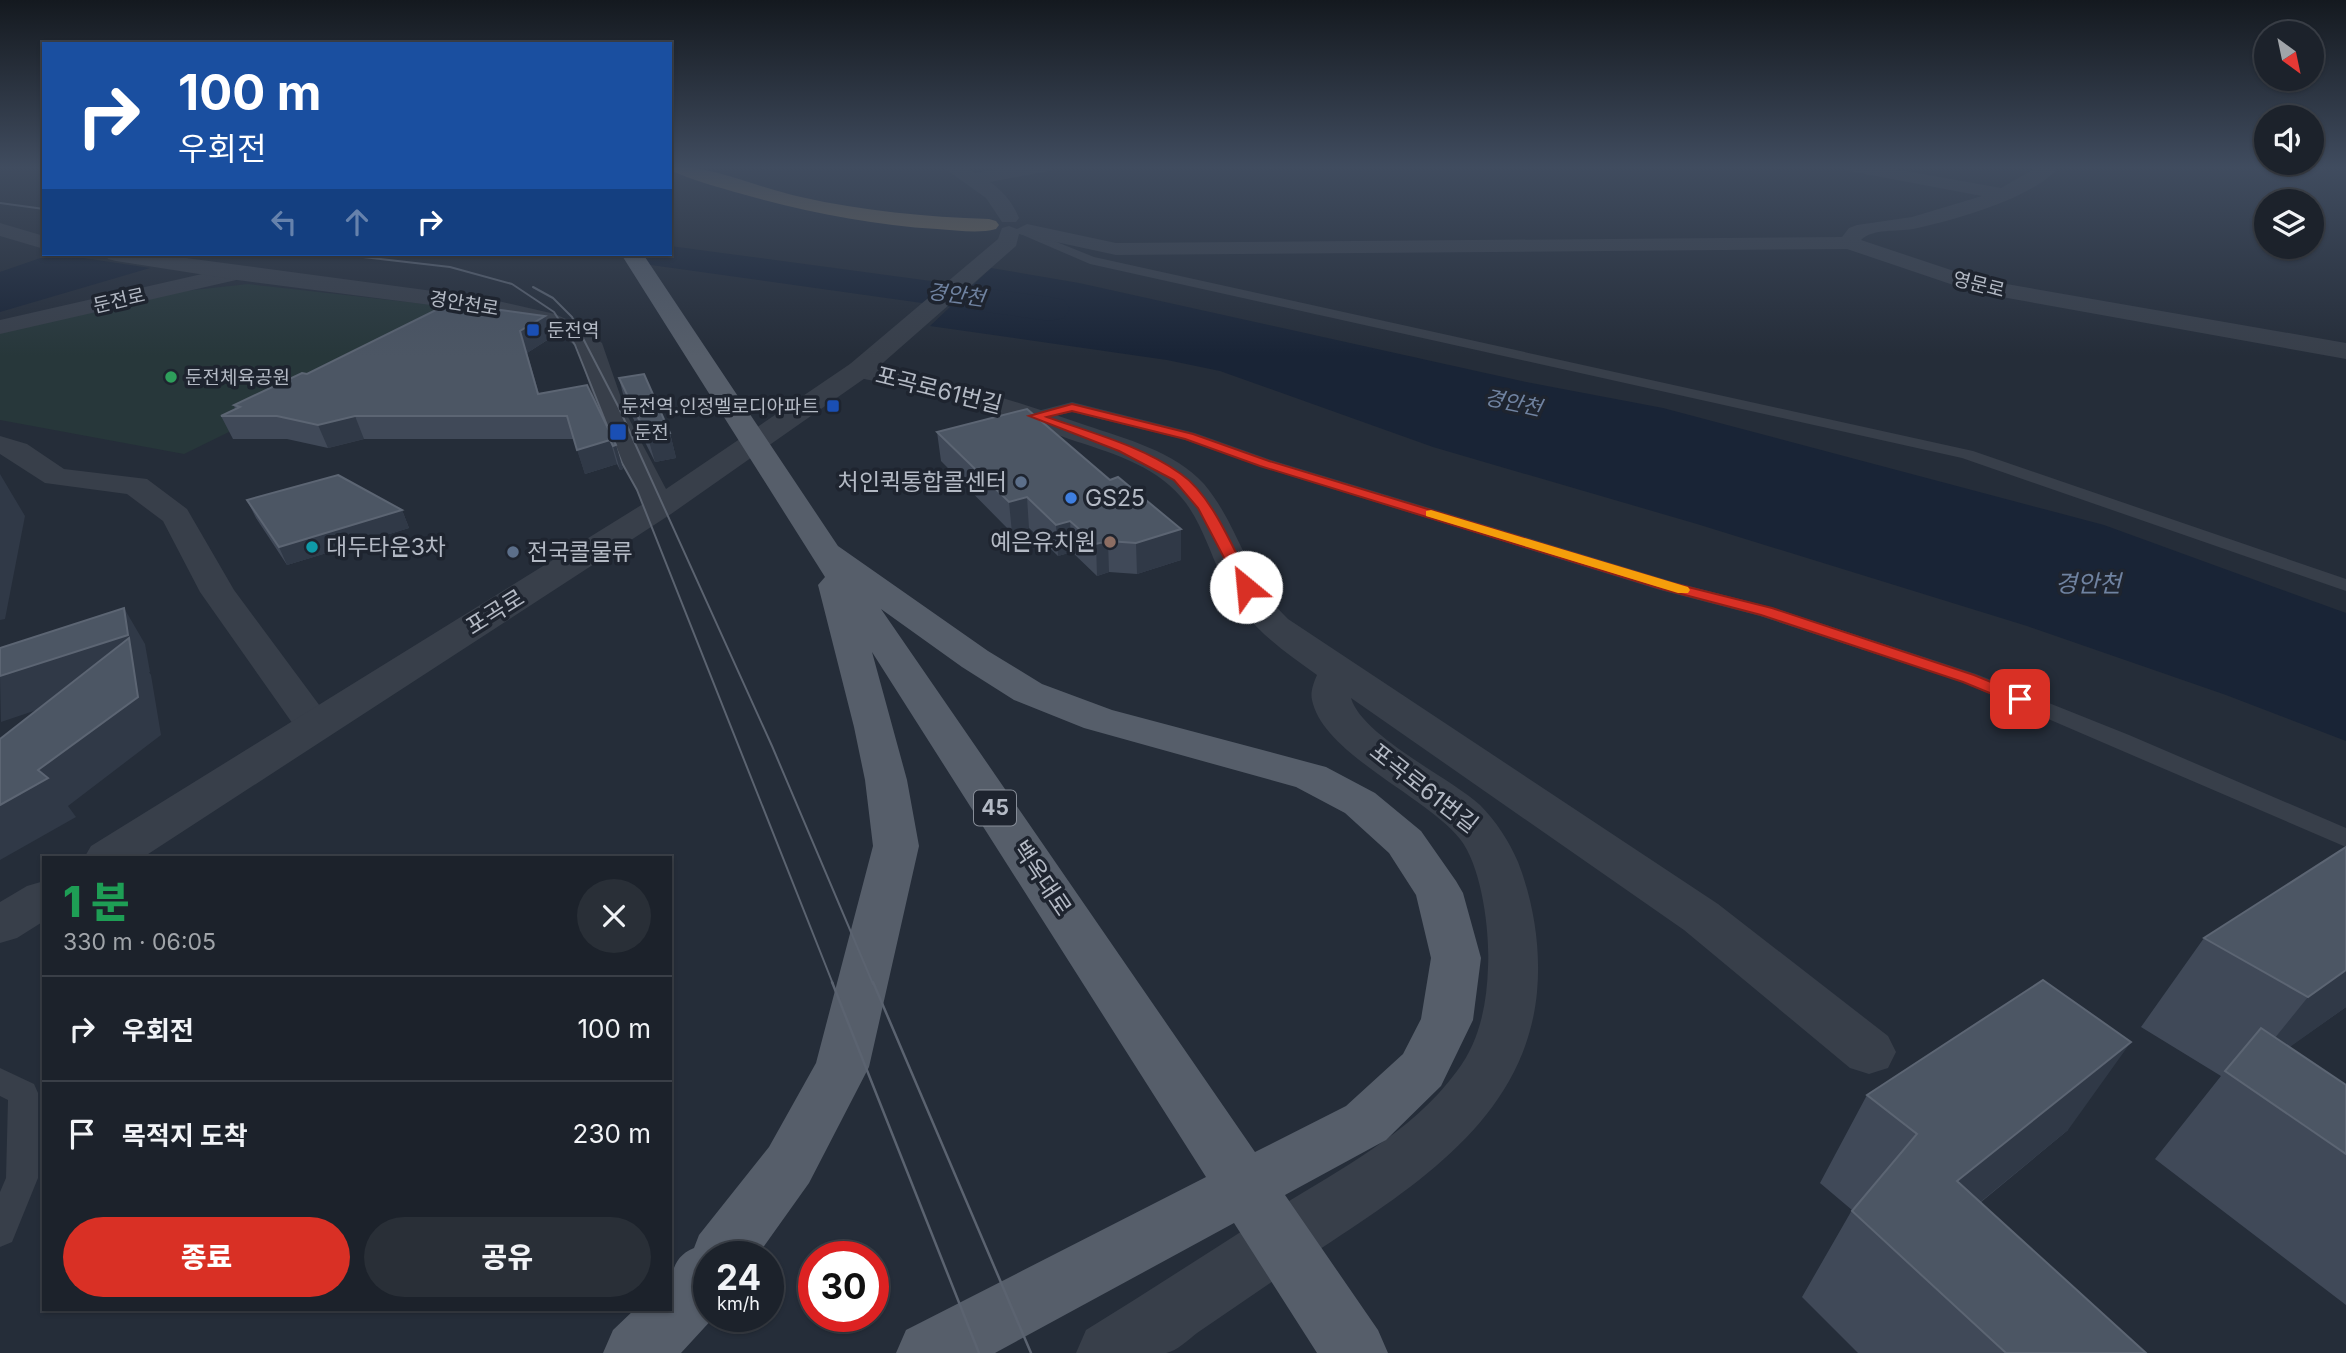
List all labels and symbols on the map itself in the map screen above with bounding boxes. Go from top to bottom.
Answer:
north arrow [2254,21,2324,91]
street label: 영문로 [1951,267,2007,302]
water label: 경안천 [926,278,989,311]
street label: 둔전로 [91,283,147,318]
street label: 경안천로 [428,287,500,320]
place label: 둔전역 [547,319,599,342]
marker: 둔전역 [525,322,541,338]
street label: 포곡로61번길 [873,361,1005,419]
place label: 둔전체육공원 [185,366,290,389]
marker: 둔전체육공원 [163,369,179,385]
water label: 경안천 [1482,384,1547,421]
place label: 둔전역.인정멜로디아파트 [621,395,819,418]
marker: 둔전역.인정멜로디아파트 [825,398,841,414]
place label: 둔전 [634,421,669,444]
marker: 둔전 [608,422,628,442]
place label: 처인퀵통합콜센터 [838,468,1007,496]
marker: 처인퀵통합콜센터 [1013,474,1029,490]
place label: GS25 [1085,484,1145,512]
marker: GS25 [1063,490,1079,506]
place label: 예은유치원 [990,528,1096,556]
place label: 대두타운3차 [326,533,446,561]
marker: 예은유치원 [1102,534,1118,550]
place label: 전국콜물류 [527,538,633,566]
marker: 대두타운3차 [304,539,320,555]
marker: 전국콜물류 [505,544,521,560]
position arrow [1209,550,1283,624]
water label: 경안천 [2055,569,2124,598]
street label: 포곡로 [461,583,529,641]
pin [1990,669,2050,729]
street label: 포곡로61번길 [1364,737,1484,839]
road number: 45 [974,790,1016,826]
street label: 백옥대로 [1007,835,1077,921]
speed limit sign: 30 [798,1241,889,1332]

